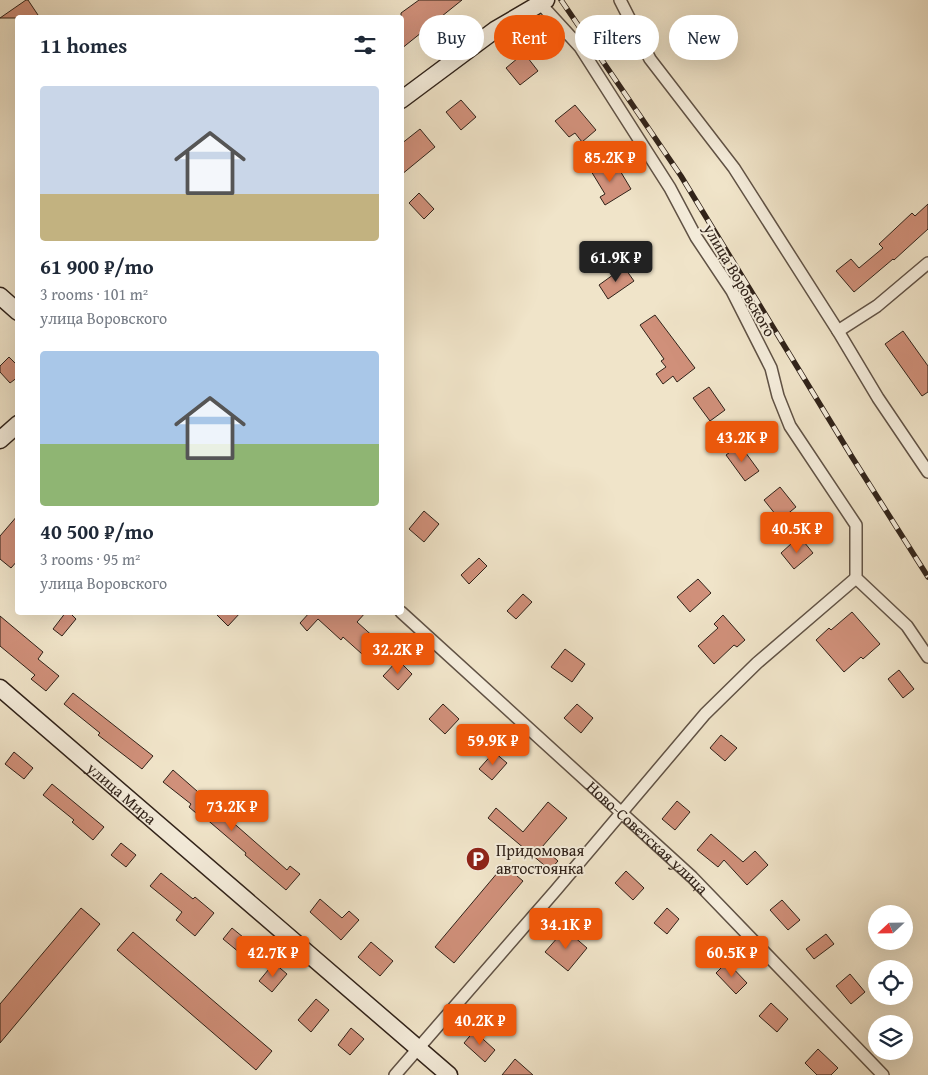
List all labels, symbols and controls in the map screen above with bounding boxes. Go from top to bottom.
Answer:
chip: Buy [419,15,484,60]
chip: Rent [494,15,565,60]
chip: Filters [575,15,659,60]
chip: New [669,15,738,60]
text: 11 homes [40,30,127,61]
icon: filters [351,31,379,59]
icon: home [165,118,255,208]
pin: 85.2K ₽ [564,140,656,183]
text: 85.2K ₽ [584,145,636,169]
street label: улица Воровского [697,218,782,341]
pin: 61.9K ₽ [570,240,662,283]
text: 61.9K ₽ [590,245,642,269]
text: 61 900 ₽/mo [40,251,154,282]
text: 3 rooms · 101 m² [40,282,148,306]
text: улица Воровского [40,306,167,330]
icon: home [165,383,255,473]
pin: 43.2K ₽ [696,420,788,463]
text: 43.2K ₽ [716,425,768,449]
pin: 40.5K ₽ [751,512,843,554]
text: 40 500 ₽/mo [40,516,154,547]
text: 40.5K ₽ [771,516,823,540]
text: 3 rooms · 95 m² [40,547,140,571]
text: улица Воровского [40,571,167,595]
pin: 32.2K ₽ [352,632,444,675]
text: 32.2K ₽ [372,637,424,661]
pin: 59.9K ₽ [447,724,539,766]
text: 59.9K ₽ [467,728,519,752]
street label: улица Мира [81,756,162,830]
street label: Ново-Советская улица [581,775,714,900]
pin: 73.2K ₽ [186,790,278,832]
text: 73.2K ₽ [206,794,258,818]
place label: Придомовая автостоянка [496,838,584,880]
parking icon: Придомовая автостоянка [465,846,491,872]
north arrow [868,905,912,950]
map controls [868,905,913,1060]
pin: 34.1K ₽ [520,908,612,950]
text: 34.1K ₽ [540,912,592,936]
pin: 42.7K ₽ [227,936,319,978]
pin: 60.5K ₽ [686,936,778,978]
text: 42.7K ₽ [247,940,299,964]
text: 60.5K ₽ [706,940,758,964]
button: locate [868,960,913,1005]
pin: 40.2K ₽ [434,1004,526,1046]
text: 40.2K ₽ [454,1008,506,1032]
button: layers [868,1015,913,1060]

